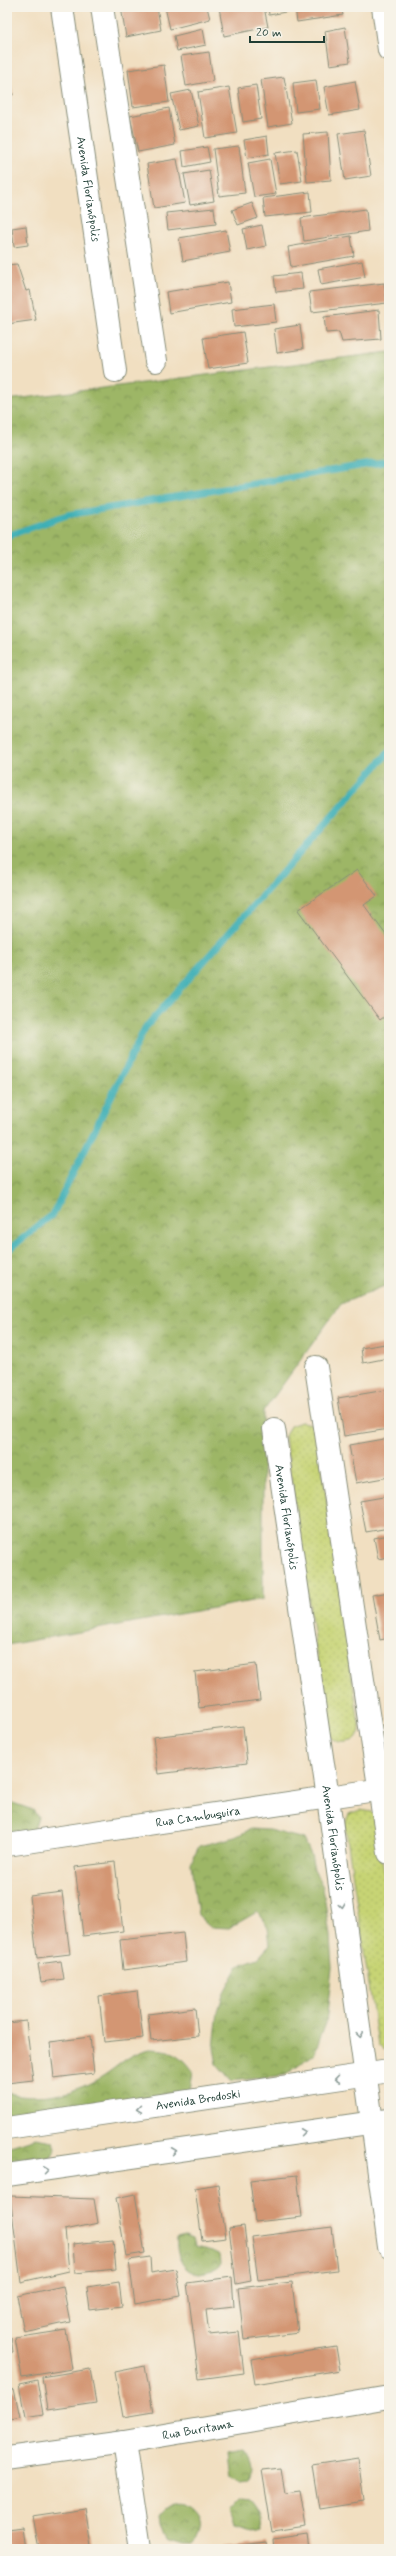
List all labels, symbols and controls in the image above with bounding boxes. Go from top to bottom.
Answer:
scale bar [250,18,324,44]
text: 20 m [256,25,282,41]
street label: Avenida Florianópolis [72,135,103,244]
street label: Avenida Florianópolis [270,1463,302,1572]
street label: Avenida Florianópolis [317,1784,348,1892]
street label: Rua Cambuquira [155,1803,242,1832]
one-way arrow [338,1903,347,1909]
one-way arrow [355,2032,364,2038]
one-way arrow [334,2074,340,2083]
street label: Avenida Brodoski [155,2086,242,2115]
one-way arrow [136,2104,142,2113]
one-way arrow [300,2128,306,2137]
one-way arrow [171,2147,177,2156]
one-way arrow [43,2166,49,2175]
street label: Rua Buritama [161,2416,236,2444]

